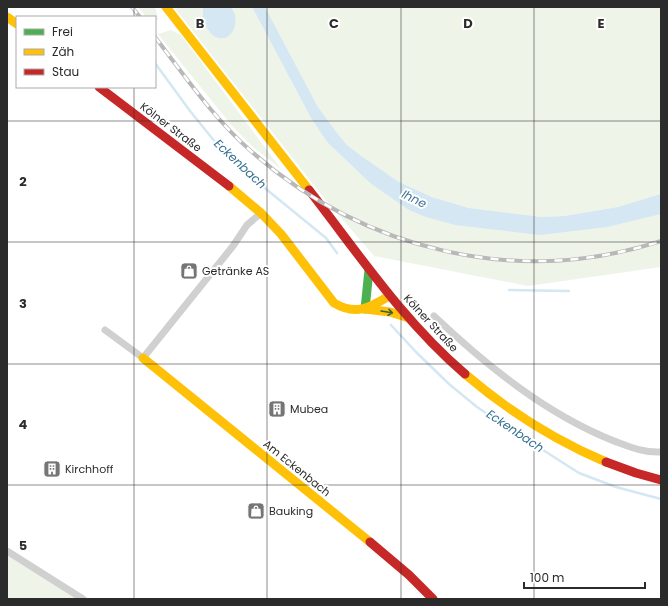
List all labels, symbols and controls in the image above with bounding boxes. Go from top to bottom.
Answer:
text: B [196,14,205,33]
text: C [329,14,339,33]
text: D [463,14,473,33]
text: E [597,14,605,33]
legend [16,16,156,88]
text: Frei [52,23,73,40]
text: Zäh [52,43,74,60]
text: Stau [52,63,79,80]
street label: Kölner Straße [137,98,205,156]
water label: Eckenbach [210,135,270,192]
text: 2 [19,172,27,191]
water label: Ihne [399,185,430,212]
shop icon: Getränke AS [179,261,199,281]
place label: Getränke AS [202,263,269,279]
street label: Kölner Straße [400,291,462,355]
text: 3 [19,294,27,313]
one-way arrow [381,308,394,316]
building icon: Mubea [267,399,287,419]
place label: Mubea [290,401,328,417]
water label: Eckenbach [483,405,547,456]
text: 4 [19,415,28,434]
street label: Am Eckenbach [260,436,334,500]
building icon: Kirchhoff [42,459,62,479]
place label: Kirchhoff [65,461,114,477]
shop icon: Bauking [246,501,266,521]
place label: Bauking [269,503,313,519]
text: 5 [19,536,27,555]
scale bar [524,564,645,590]
text: 100 m [530,569,564,586]

